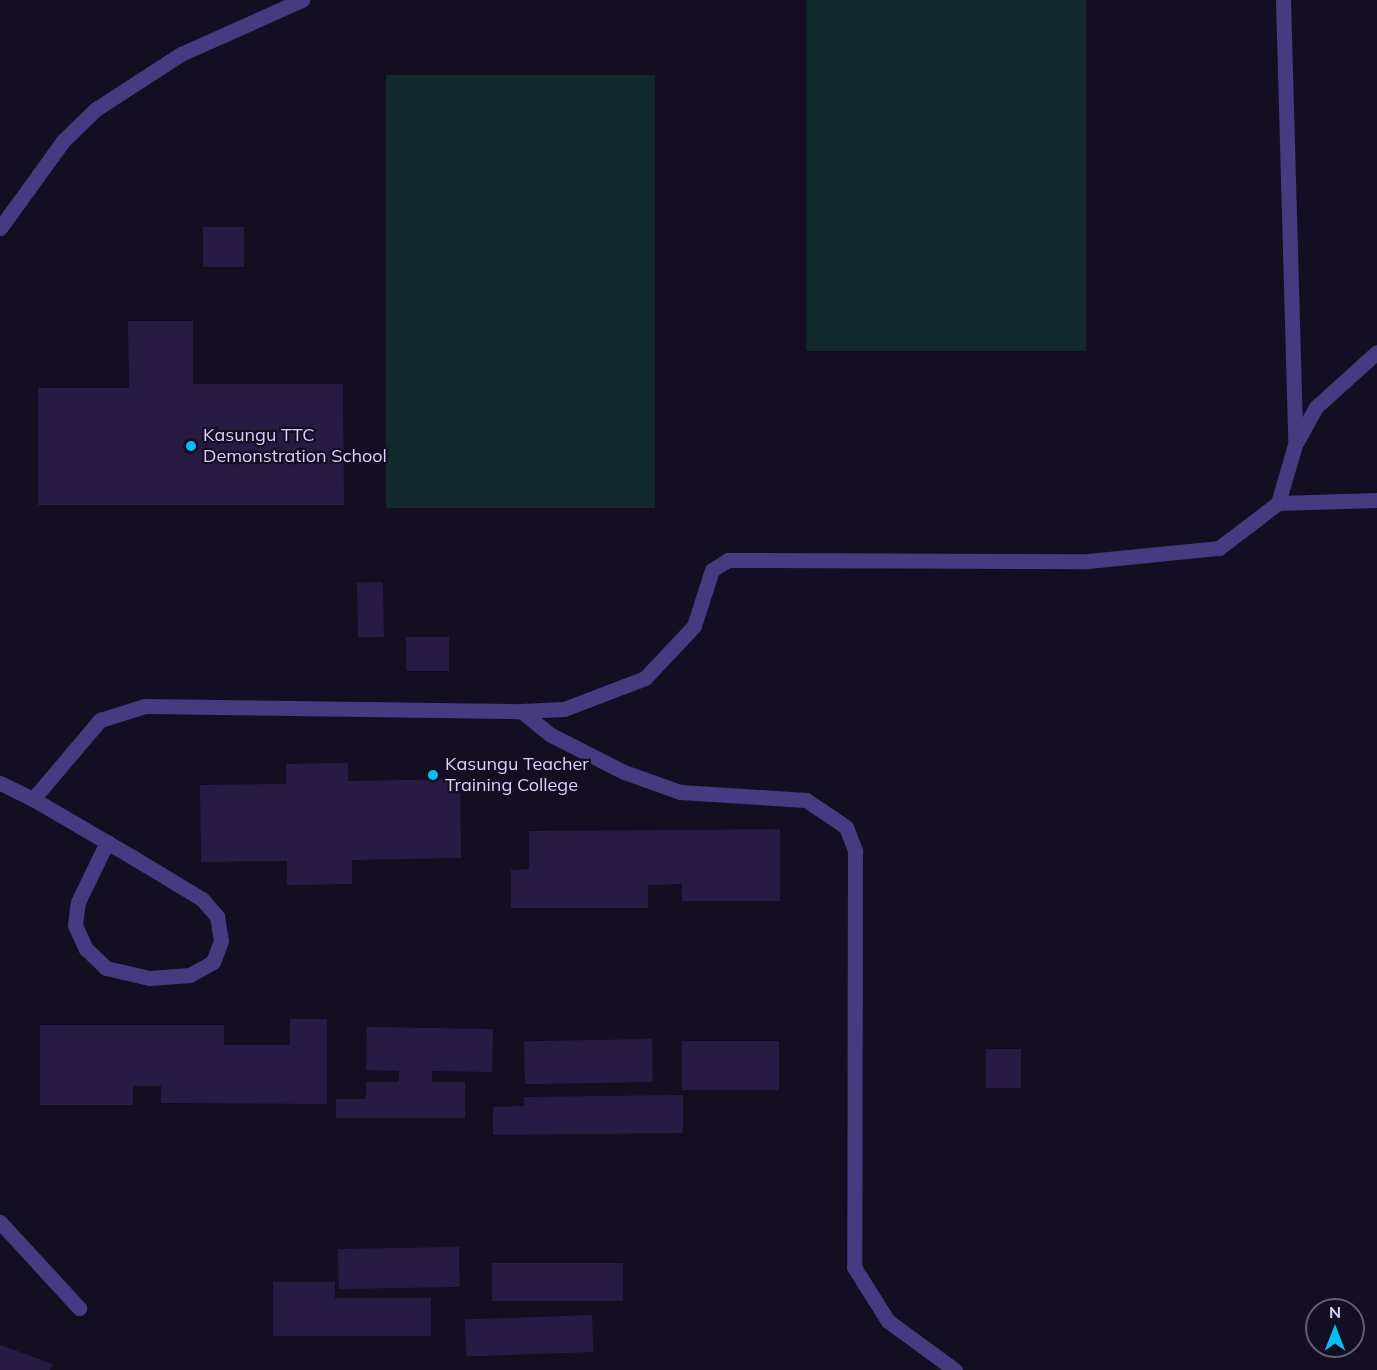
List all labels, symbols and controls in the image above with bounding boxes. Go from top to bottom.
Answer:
place label: Kasungu TTC Demonstration School [203,425,387,468]
marker: Kasungu TTC Demonstration School [184,439,198,453]
place label: Kasungu Teacher Training College [445,754,589,796]
marker: Kasungu Teacher Training College [426,768,440,782]
north arrow [1305,1298,1365,1358]
text: N [1329,1302,1341,1322]

